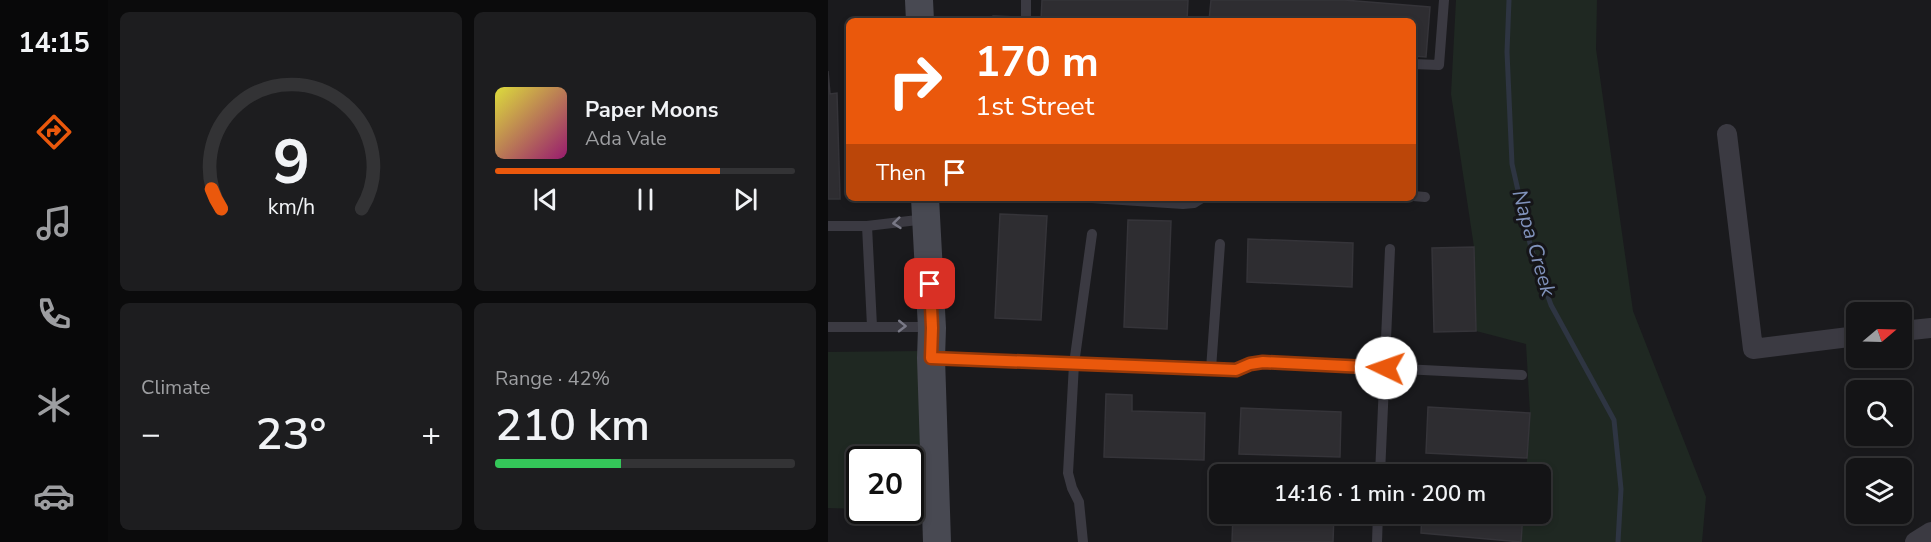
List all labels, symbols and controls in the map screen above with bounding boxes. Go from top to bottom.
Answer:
text: 14:15 [18,25,90,62]
text: 170 m [975,34,1099,91]
icon: right [876,42,954,120]
text: 1st Street [975,88,1094,125]
text: Paper Moons [585,95,719,125]
icon: directions [33,111,75,153]
text: 9 [272,120,310,205]
text: Ada Vale [585,125,667,152]
icon: arrive [938,156,971,189]
text: Then [876,158,926,188]
icon: previous [529,183,562,216]
icon: pause [629,183,662,216]
icon: next [729,183,762,216]
water label: Napa Creek [1505,186,1563,300]
text: km/h [267,192,315,222]
icon: music [33,202,75,244]
one-way arrow [892,216,902,228]
pin [904,258,955,309]
icon: arrive [913,267,946,300]
icon: phone [33,293,75,335]
north arrow [1846,302,1912,368]
map controls [1846,302,1912,524]
one-way arrow [898,320,907,332]
position arrow [1354,336,1418,400]
text: Range · 42% [495,365,610,392]
text: Climate [141,374,210,401]
button: search [1846,380,1912,446]
icon: climate [33,384,75,426]
text: 210 km [495,395,650,456]
text: 23° [256,404,326,465]
text: − [141,412,161,457]
text: + [421,412,441,457]
speed limit sign: 20 [846,446,924,524]
button: layers [1846,458,1912,524]
icon: car [33,475,75,517]
text: 14:16 · 1 min · 200 m [1274,479,1486,509]

